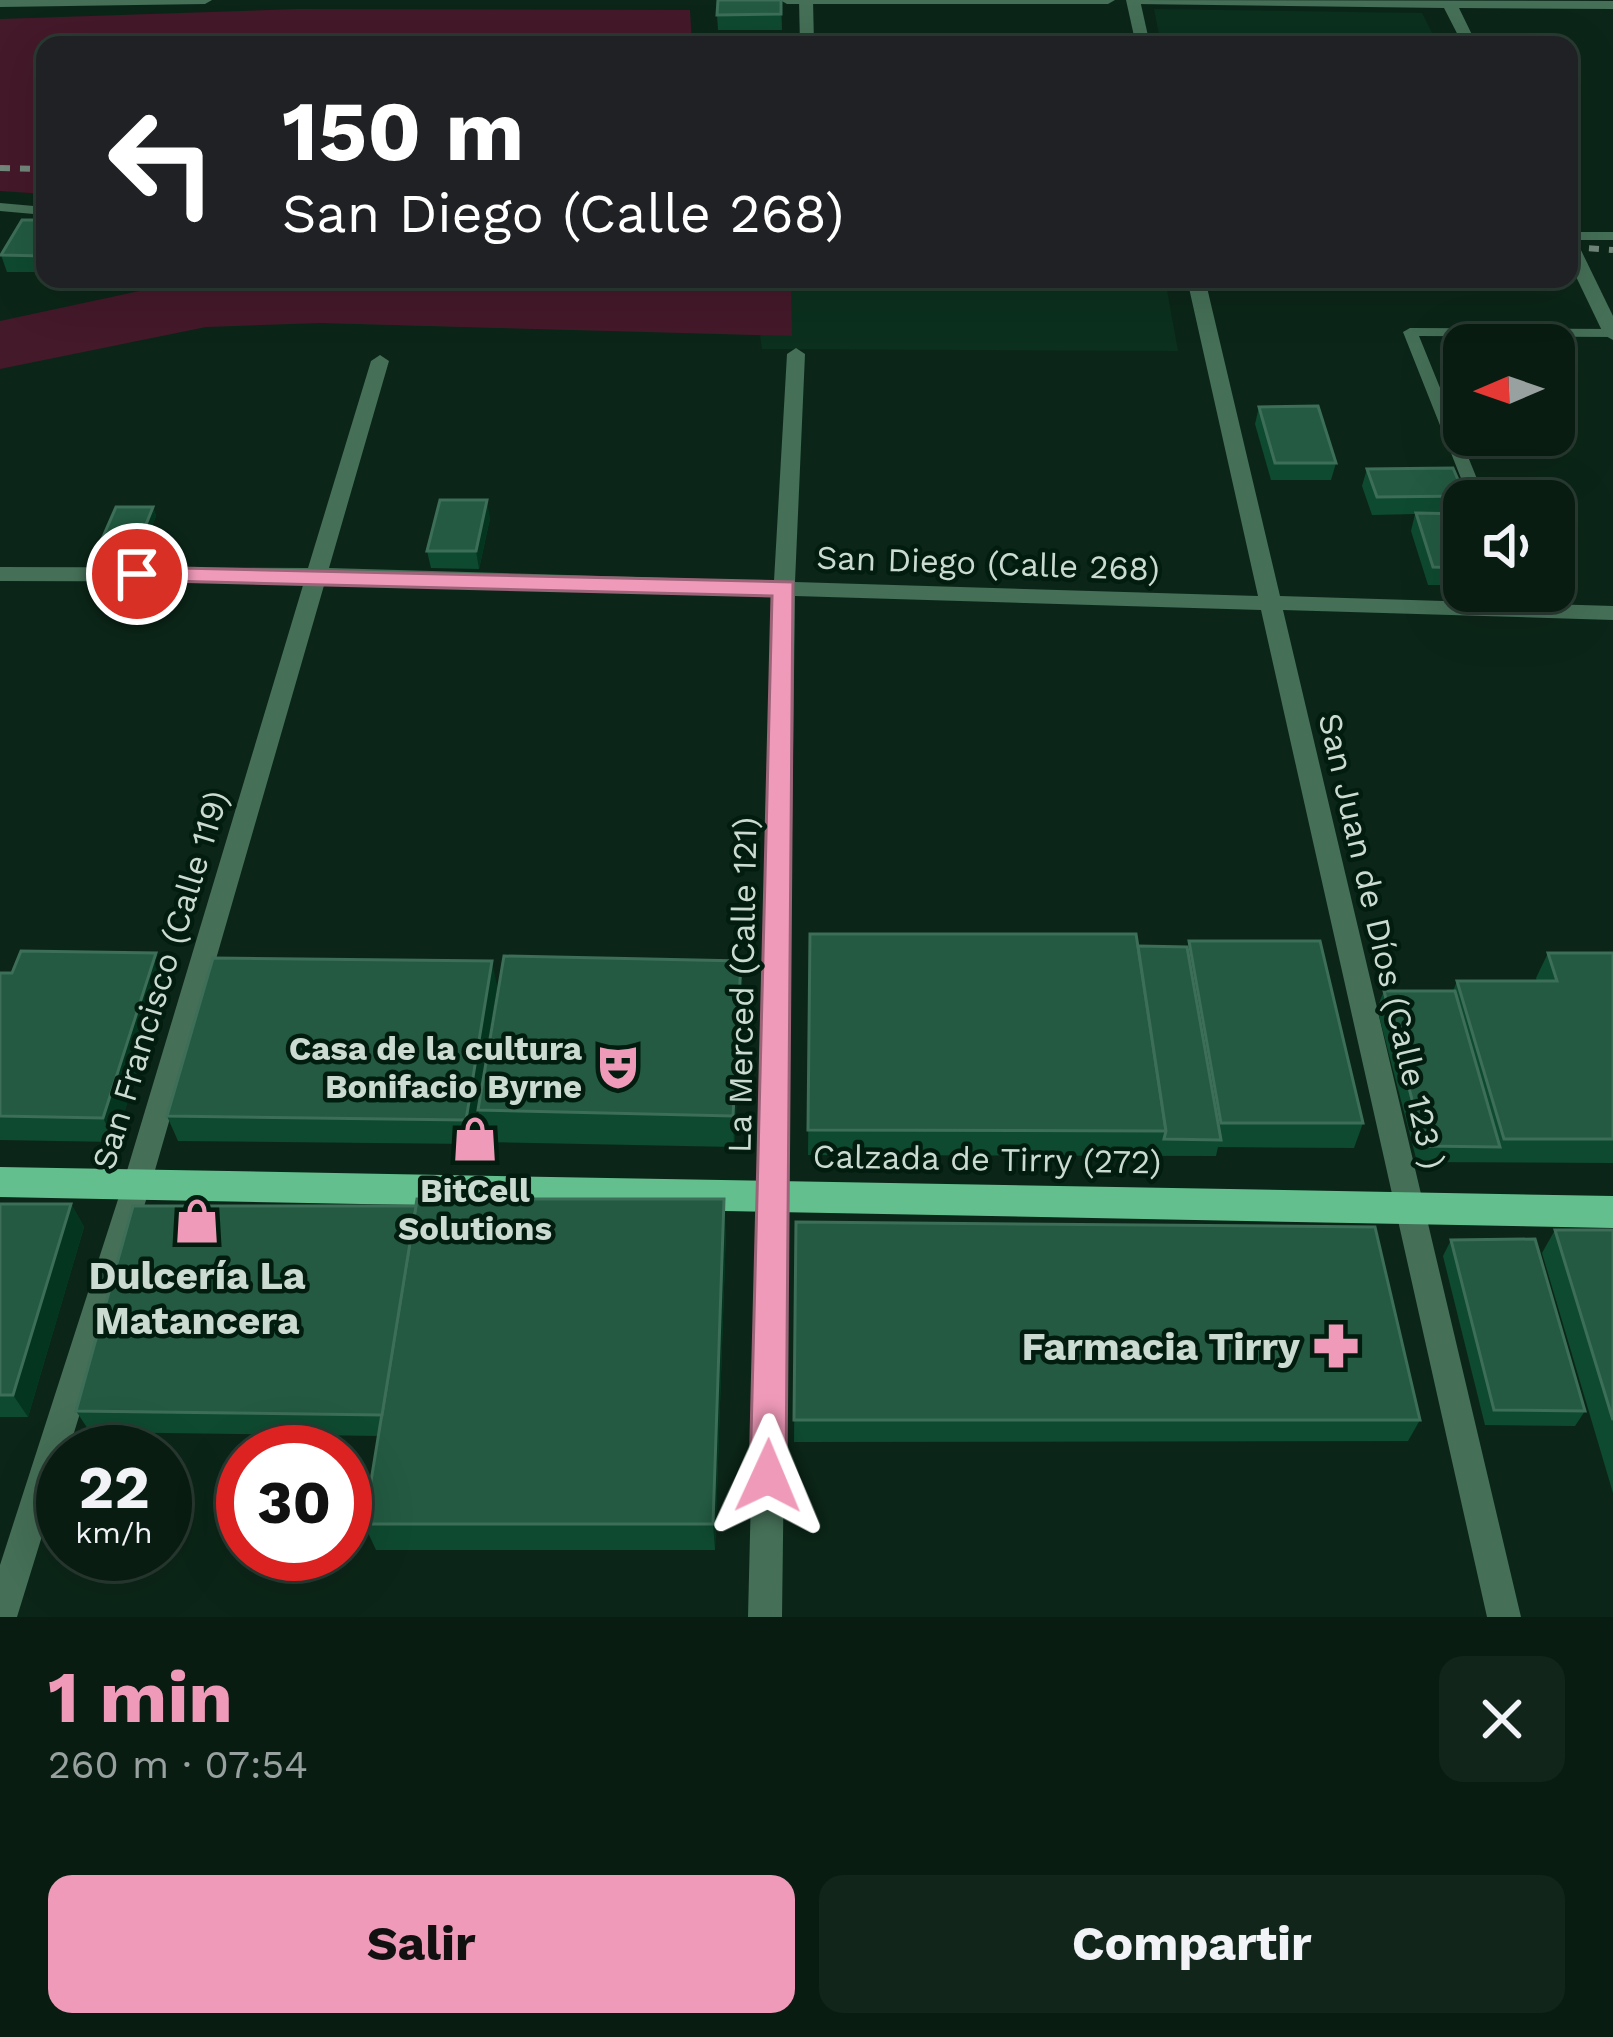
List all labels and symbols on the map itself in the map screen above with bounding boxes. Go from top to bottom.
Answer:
north arrow [1443,324,1575,456]
pin [86,523,188,625]
street label: San Diego (Calle 268) [816,538,1160,588]
street label: San Juan de Díos (Calle 123 ) [1310,709,1454,1173]
street label: San Francisco (Calle 119) [84,786,236,1174]
street label: La Merced (Calle 121) [720,817,764,1153]
place label: Casa de la cultura Bonifacio Byrne [289,1029,582,1106]
theatre icon: Casa de la cultura Bonifacio Byrne [593,1042,643,1092]
shop icon: BitCell Solutions [450,1114,500,1164]
street label: Calzada de Tirry (272) [812,1136,1162,1182]
place label: BitCell Solutions [398,1171,552,1248]
shop icon: Dulcería La Matancera [172,1196,222,1246]
place label: Dulcería La Matancera [88,1253,306,1343]
pharmacy icon: Farmacia Tirry [1311,1321,1361,1371]
place label: Farmacia Tirry [1021,1324,1300,1369]
position arrow [705,1413,831,1539]
speed limit sign: 30 [216,1425,372,1581]

